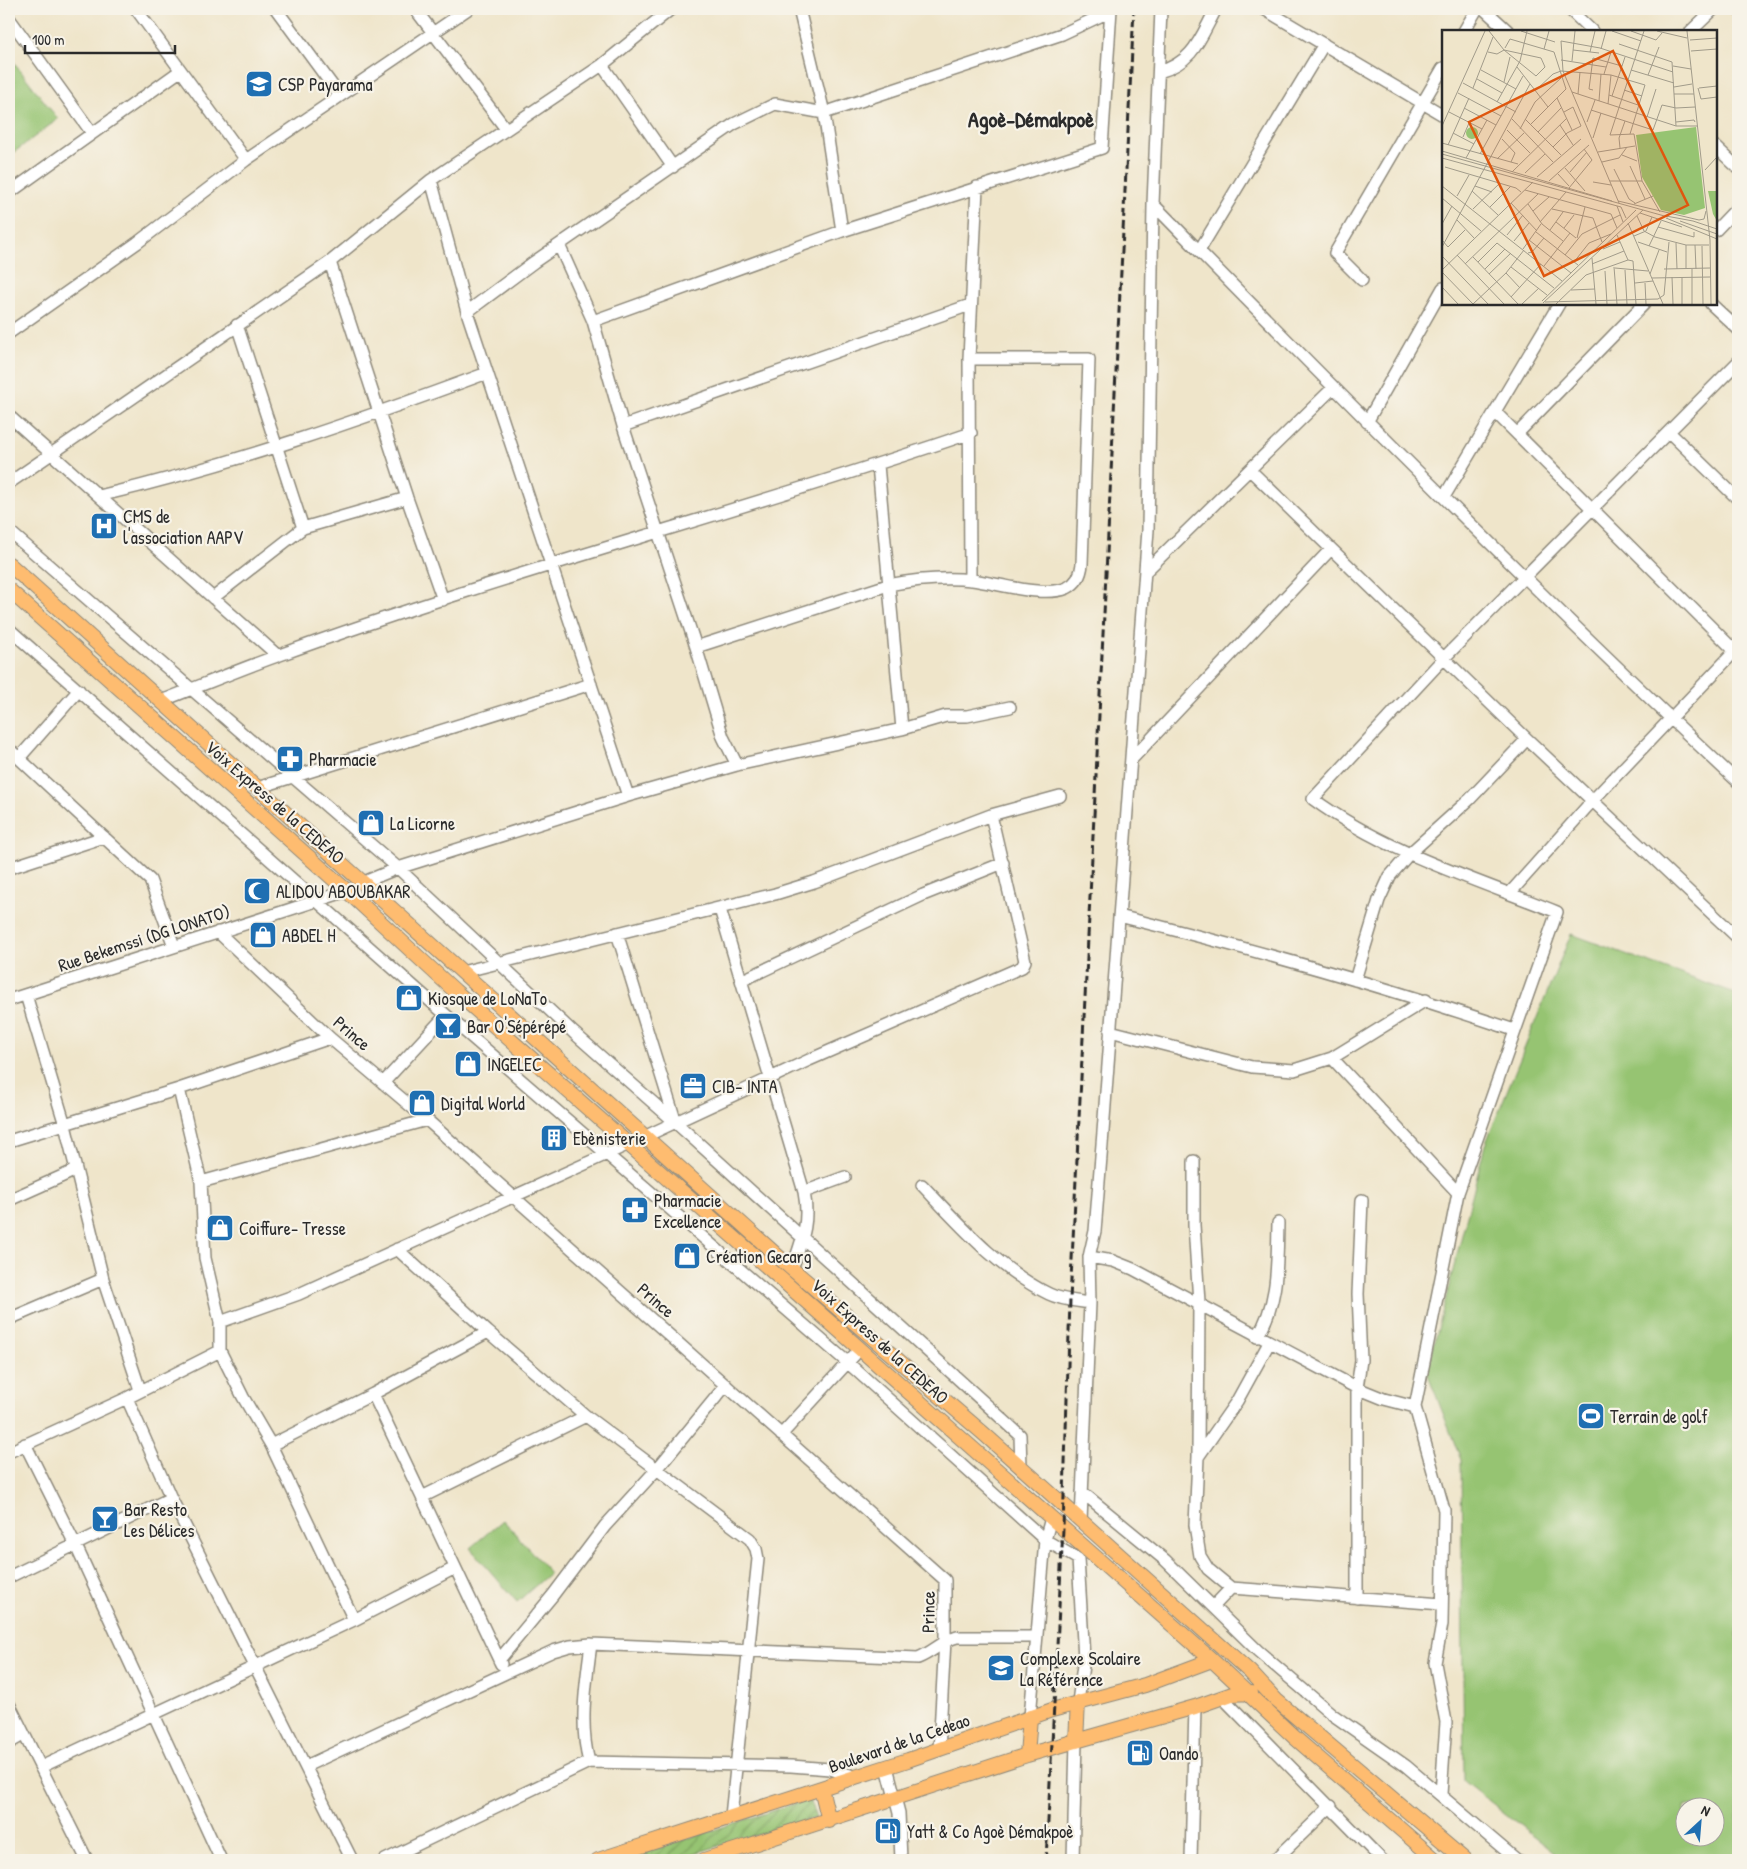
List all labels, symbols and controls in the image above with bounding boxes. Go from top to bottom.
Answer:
scale bar [25,22,175,54]
text: 100 m [32,29,65,50]
inset map [1442,30,1717,305]
school or university icon: CSP Payarama [244,69,274,99]
place label: CSP Payarama [278,72,373,97]
district label: Agoè-Démakpoè [968,104,1094,135]
place label: CMS de l'association AAPV [123,504,244,550]
hospital icon: CMS de l'association AAPV [89,511,119,541]
street label: Voix Express de la CEDEAO [200,735,350,869]
pharmacy icon: Pharmacie [275,744,305,774]
place label: Pharmacie [309,747,377,772]
shop icon: La Licorne [356,808,386,838]
place label: La Licorne [390,811,455,836]
mosque icon: ALIDOU ABOUBAKAR [242,876,272,906]
place label: ALIDOU ABOUBAKAR [276,879,410,904]
street label: Rue Bekemssi (DG LONATO) [55,898,233,978]
shop icon: ABDEL H [248,920,278,950]
place label: ABDEL H [282,923,336,948]
shop icon: Kiosque de LoNaTo [394,983,424,1013]
place label: Kiosque de LoNaTo [428,986,547,1011]
street label: Prince [328,1010,376,1056]
bar icon: Bar O'Sépérépé [433,1011,463,1041]
place label: Bar O'Sépérépé [467,1014,566,1039]
shop icon: INGELEC [453,1049,483,1079]
place label: INGELEC [487,1052,542,1077]
office icon: CIB- INTA [678,1071,708,1101]
place label: CIB- INTA [712,1074,778,1099]
shop icon: Digital World [407,1088,437,1118]
place label: Digital World [441,1091,525,1116]
building icon: Ebènisterie [539,1123,569,1153]
place label: Ebènisterie [573,1126,646,1151]
place label: Pharmacie Excellence [654,1188,722,1234]
pharmacy icon: Pharmacie Excellence [620,1195,650,1225]
shop icon: Coiffure- Tresse [205,1213,235,1243]
place label: Coiffure- Tresse [239,1216,346,1241]
shop icon: Création Gecarg [672,1241,702,1271]
place label: Création Gecarg [706,1244,812,1269]
street label: Voix Express de la CEDEAO [806,1273,954,1409]
street label: Prince [632,1277,680,1323]
sports icon: Terrain de golf [1576,1401,1606,1431]
place label: Terrain de golf [1610,1404,1708,1429]
place label: Bar Resto Les Délices [124,1497,195,1543]
bar icon: Bar Resto Les Délices [90,1504,120,1534]
street label: Prince [915,1591,941,1633]
place label: Complexe Scolaire La Référence [1020,1646,1141,1692]
school or university icon: Complexe Scolaire La Référence [986,1653,1016,1683]
street label: Boulevard de la Cedeao [825,1707,973,1779]
fuel station icon: Oando [1125,1738,1155,1768]
place label: Oando [1159,1741,1198,1766]
north arrow [1674,1796,1724,1846]
text: N [1698,1800,1714,1820]
fuel station icon: Yatt & Co Agoè Démakpoè [873,1816,903,1846]
place label: Yatt & Co Agoè Démakpoè [907,1819,1073,1844]

